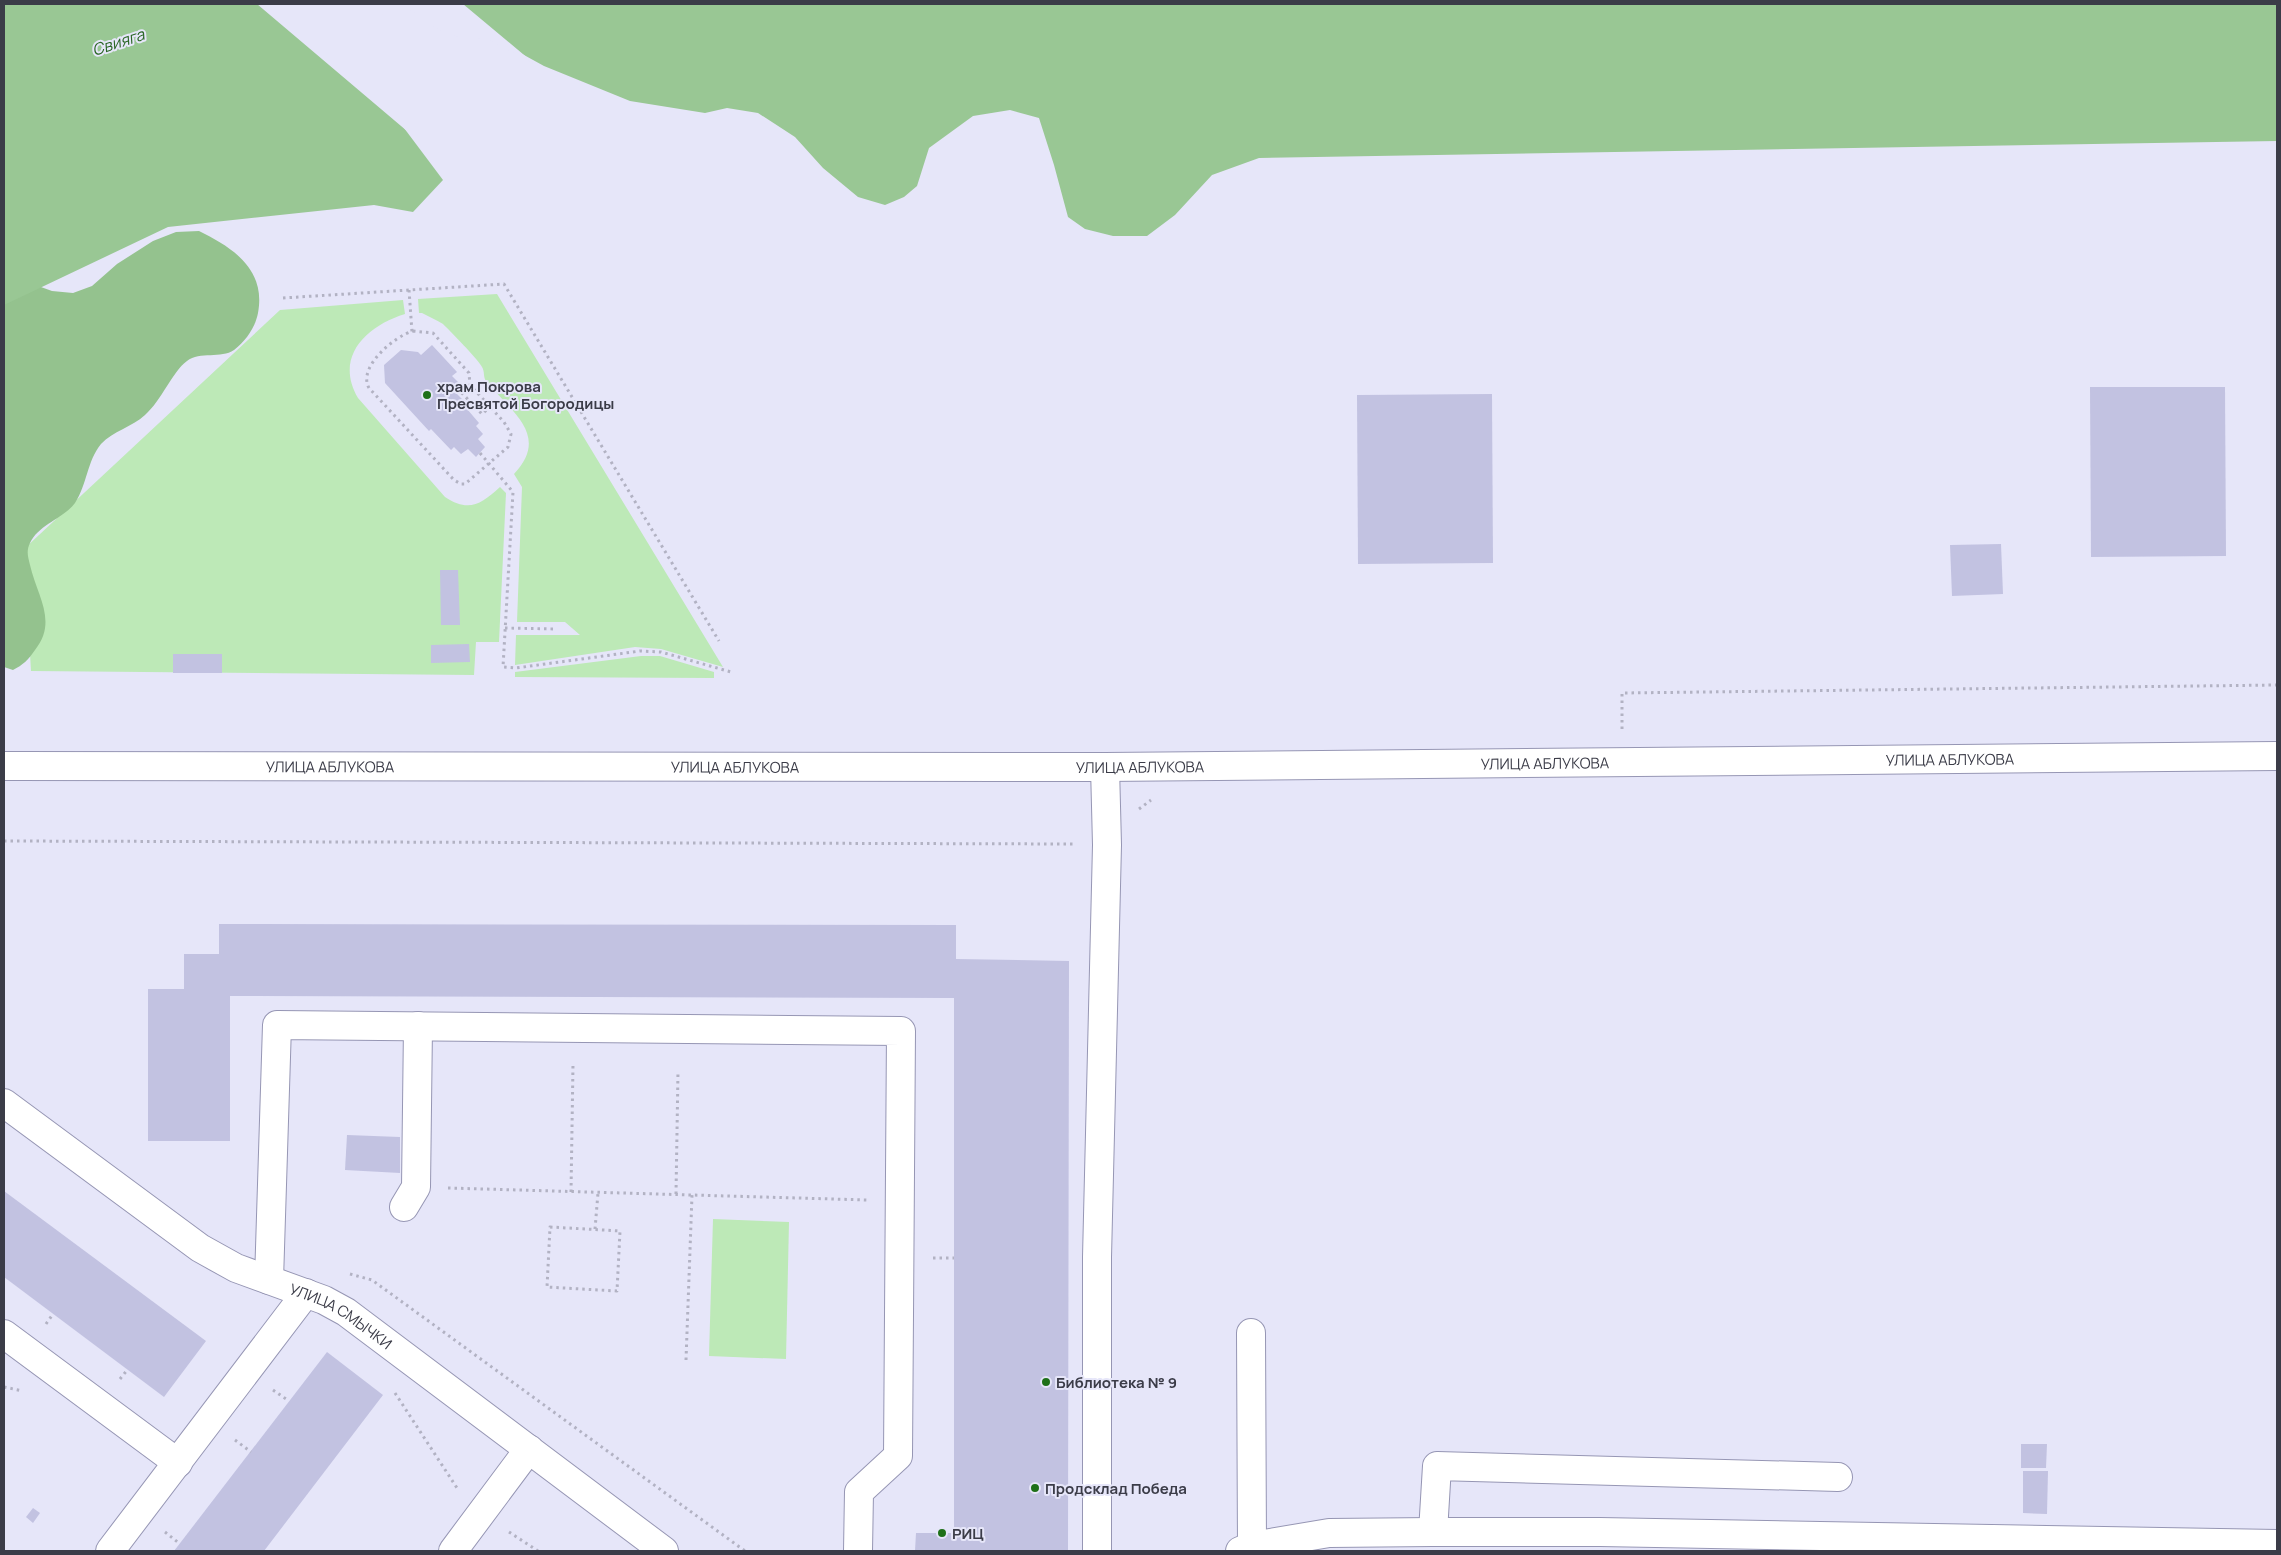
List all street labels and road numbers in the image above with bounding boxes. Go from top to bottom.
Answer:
street label: УЛИЦА АБЛУКОВА [1886,748,2015,770]
street label: УЛИЦА АБЛУКОВА [1481,752,1610,774]
street label: УЛИЦА АБЛУКОВА [266,756,395,777]
street label: УЛИЦА АБЛУКОВА [671,756,800,777]
street label: УЛИЦА АБЛУКОВА [1076,756,1205,778]
street label: УЛИЦА СМЫЧКИ [287,1278,397,1354]

